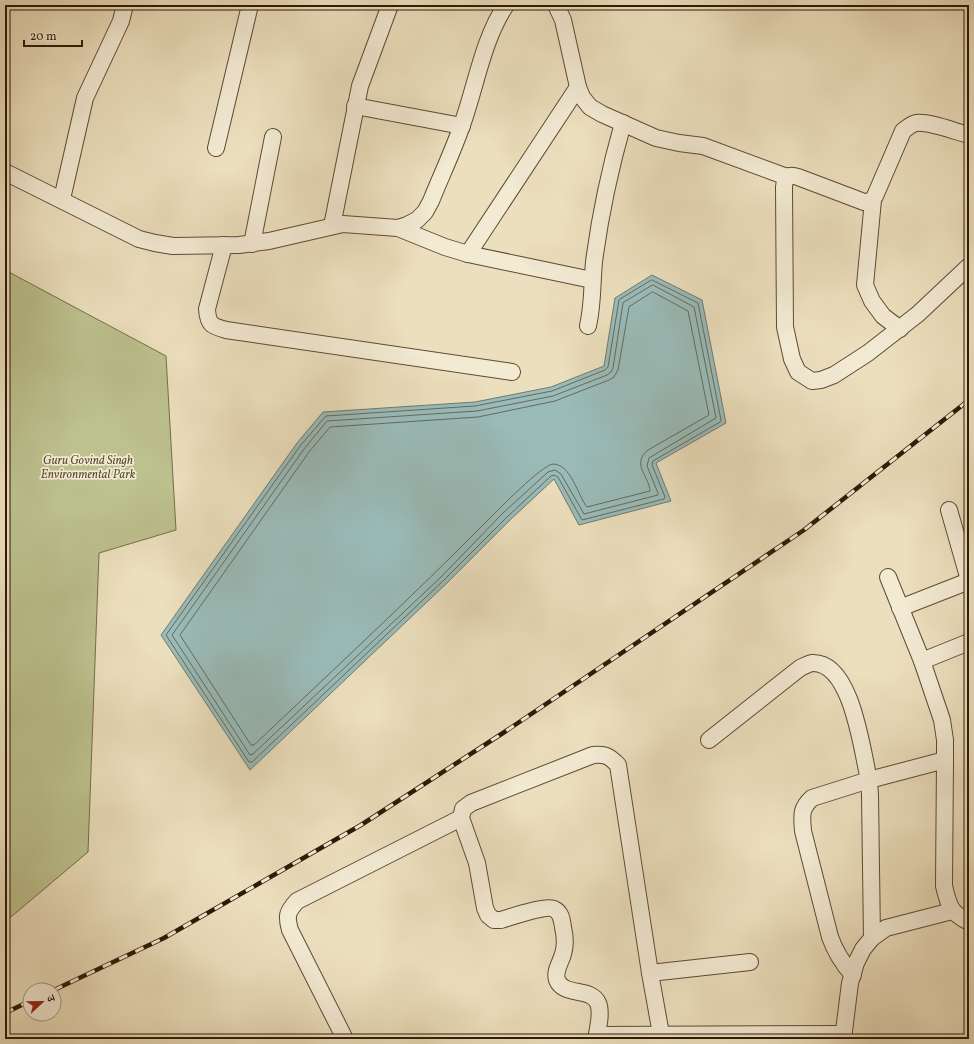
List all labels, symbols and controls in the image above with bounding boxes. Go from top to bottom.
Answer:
scale bar [24,22,82,48]
text: 20 m [30,29,57,45]
park label: Guru Govind Singh Environmental Park [41,453,136,483]
north arrow [22,982,62,1022]
text: उ [42,992,58,1006]

